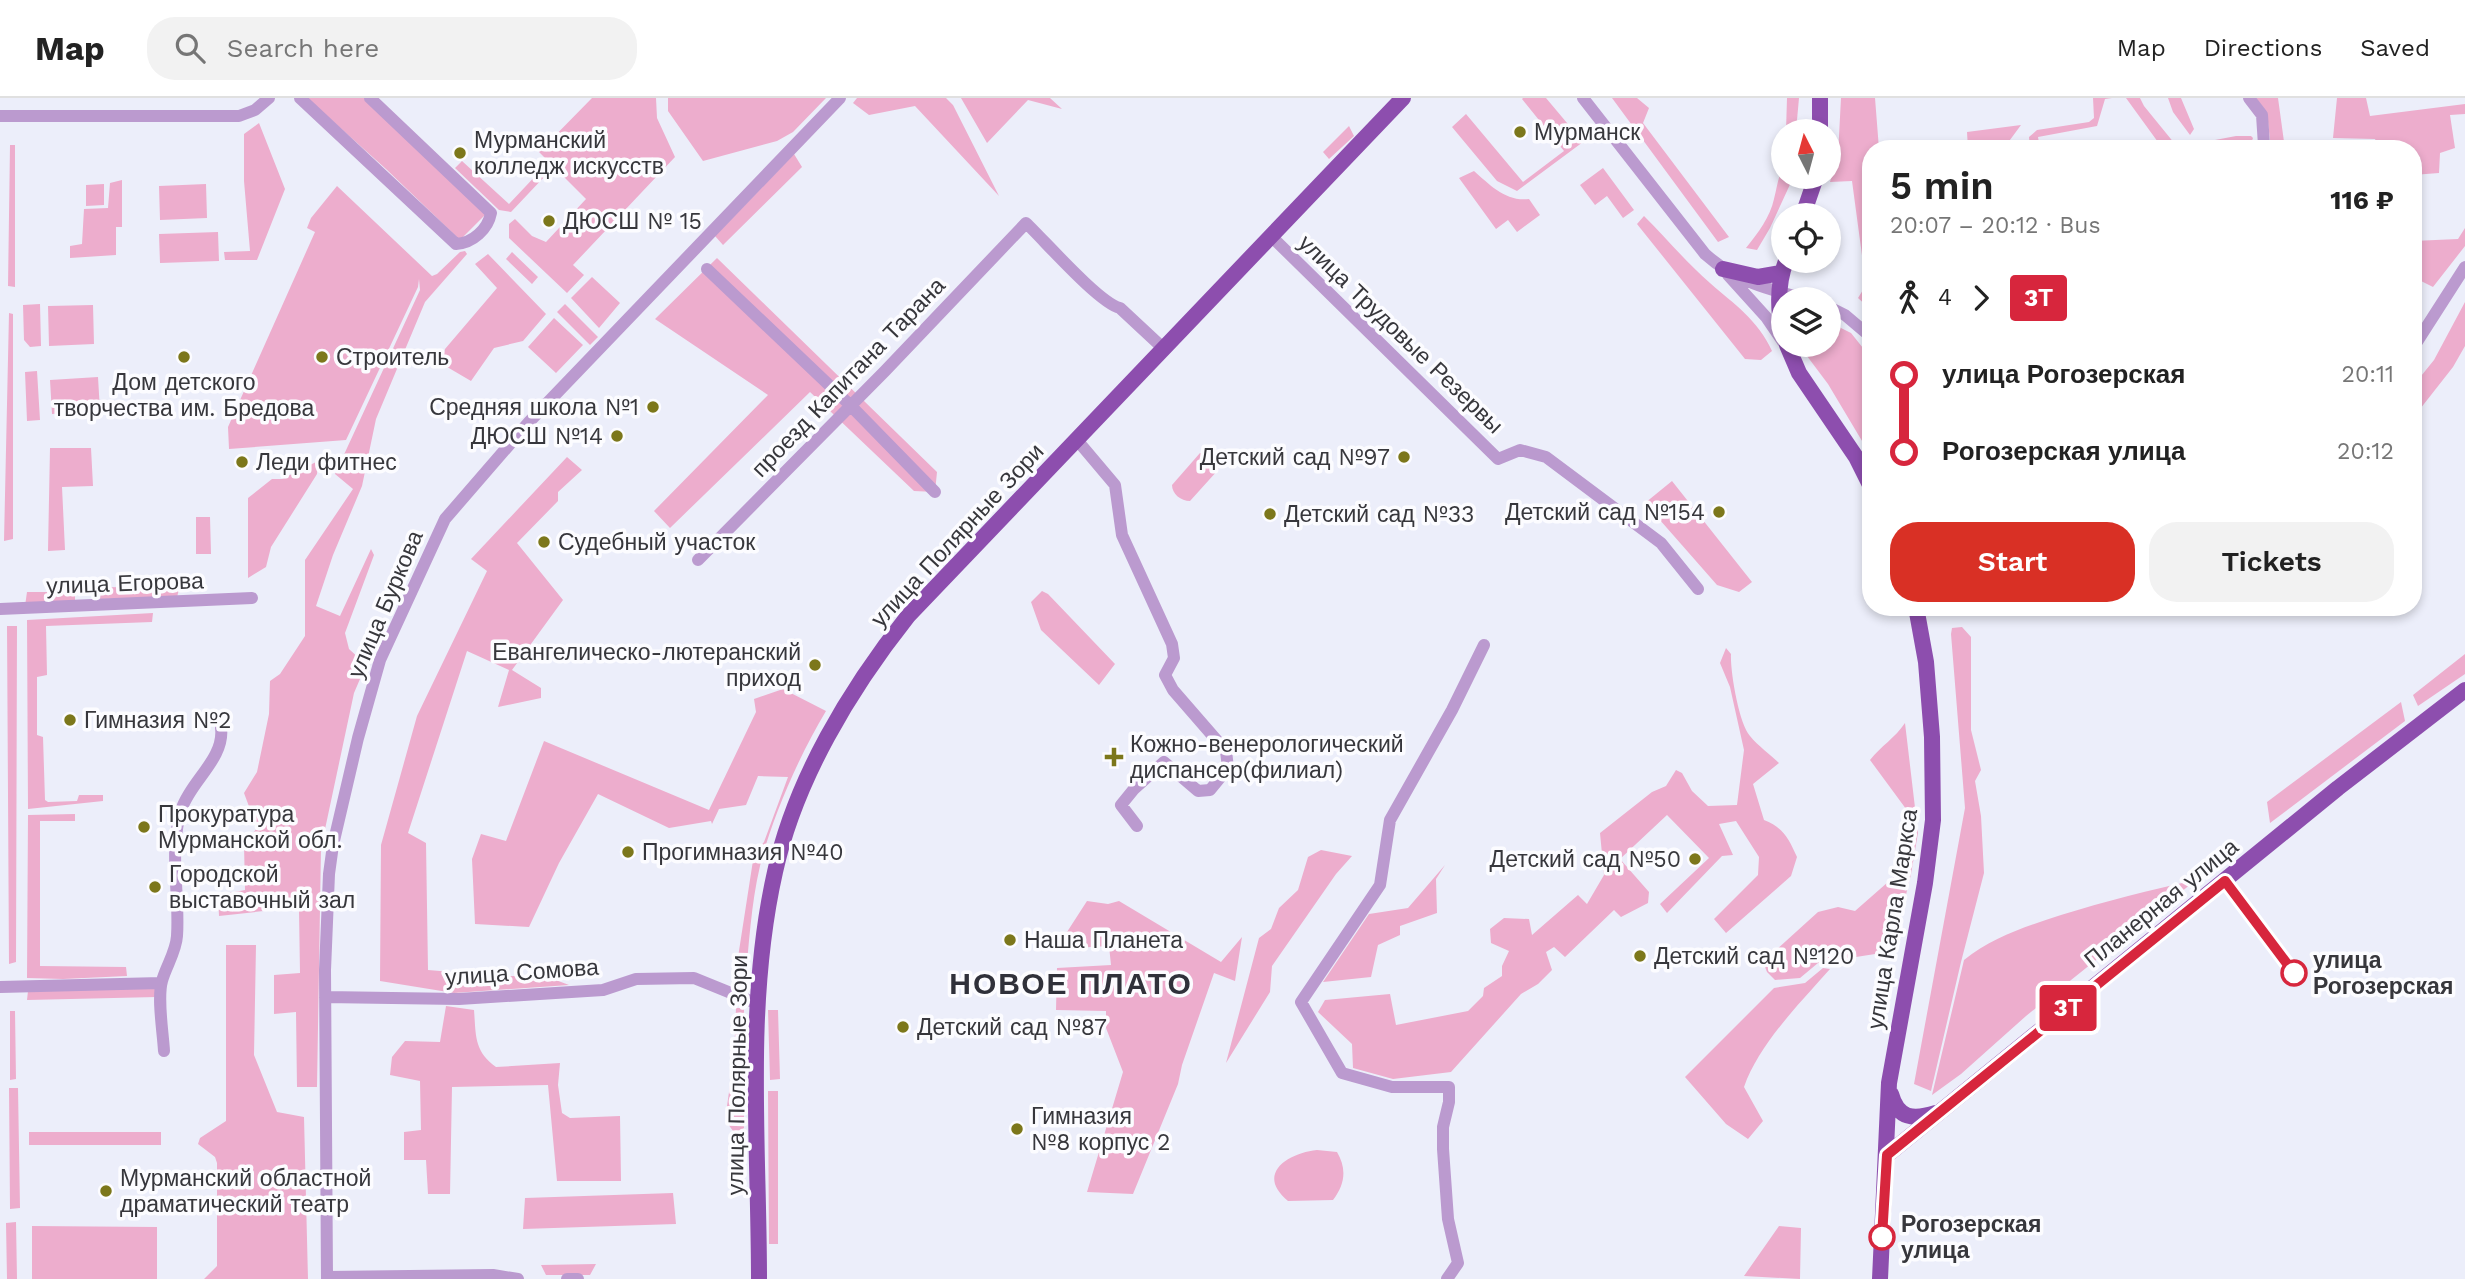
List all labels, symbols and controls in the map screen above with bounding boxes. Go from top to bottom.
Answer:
search box [147,17,637,80]
text: Map [35,29,105,68]
icon: search [171,29,209,67]
text: Search here [227,33,379,63]
text: Map [2117,34,2166,62]
text: Directions [2204,34,2322,62]
text: Saved [2360,34,2430,62]
place label: Мурманск [1534,119,1641,146]
north arrow [1771,119,1841,189]
map controls [1771,119,1841,357]
marker: Мурманск [1512,124,1528,140]
place label: Мурманский колледж искусств [474,127,664,180]
marker: Мурманский колледж искусств [452,145,468,161]
text: 5 min [1890,164,1994,208]
text: 116 ₽ [2330,185,2394,215]
button: locate [1771,203,1841,273]
place label: ДЮСШ № 15 [563,208,702,235]
text: 20:07 – 20:12 · Bus [1890,212,2101,239]
marker: ДЮСШ № 15 [541,213,557,229]
street label: улица Трудовые Резервы [1293,230,1509,439]
street label: проезд Капитана Тарана [746,272,951,483]
icon: walk [1890,279,1928,317]
icon: forward [1962,279,2000,317]
text: 4 [1938,284,1952,311]
text: 3Т [2024,284,2053,312]
button: layers [1771,287,1841,357]
place label: Строитель [336,344,449,371]
marker: Дом детского творчества им. Бредова [176,349,192,365]
marker: Строитель [314,349,330,365]
text: улица Рогозерская [1942,359,2185,389]
text: 20:11 [2342,361,2394,388]
place label: Дом детского творчества им. Бредова [54,369,315,422]
place label: Средняя школа №1 [429,394,639,421]
marker: Средняя школа №1 [645,399,661,415]
place label: ДЮСШ №14 [471,423,603,450]
marker: ДЮСШ №14 [609,428,625,444]
text: Рогозерская улица [1942,436,2185,466]
street label: улица Полярные Зори [865,438,1049,633]
text: 20:12 [2337,438,2394,465]
place label: Детский сад №97 [1200,444,1390,471]
place label: Леди фитнес [256,449,397,476]
marker: Детский сад №97 [1396,449,1412,465]
marker: Леди фитнес [234,454,250,470]
place label: Детский сад №154 [1505,499,1705,526]
place label: Детский сад №33 [1284,501,1475,528]
marker: Детский сад №154 [1711,504,1727,520]
marker: Детский сад №33 [1262,506,1278,522]
button: Start [1890,522,2135,602]
button: Tickets [2149,522,2394,602]
street label: улица Буркова [342,526,429,682]
place label: Судебный участок [558,529,756,556]
marker: Судебный участок [536,534,552,550]
street label: улица Егорова [46,567,204,600]
place label: Евангелическо-лютеранский приход [492,639,802,692]
marker: Евангелическо-лютеранский приход [807,657,823,673]
place label: Гимназия №2 [84,707,231,734]
marker: Гимназия №2 [62,712,78,728]
place label: Кожно-венерологический диспансер(филиал) [1130,731,1404,784]
marker: Кожно-венерологический диспансер(филиал) [1104,747,1124,767]
place label: Прокуратура Мурманской обл. [158,801,343,854]
street label: улица Карла Маркса [1862,807,1923,1031]
marker: Прокуратура Мурманской обл. [136,819,152,835]
street label: Планерная улица [2079,833,2244,974]
place label: Прогимназия №40 [642,839,844,866]
marker: Прогимназия №40 [620,844,636,860]
place label: Детский сад №50 [1490,846,1681,873]
marker: Детский сад №50 [1687,851,1703,867]
place label: Городской выставочный зал [169,861,355,914]
marker: Городской выставочный зал [147,879,163,895]
place label: Наша Планета [1024,927,1183,954]
marker: Наша Планета [1002,932,1018,948]
place label: Детский сад №120 [1654,943,1854,970]
place label: улица Рогозерская [2313,947,2453,1000]
marker: Детский сад №120 [1632,948,1648,964]
street label: улица Сомова [444,954,600,991]
street label: улица Полярные Зори [722,954,753,1196]
marker: улица Рогозерская [2281,960,2307,986]
district label: НОВОЕ ПЛАТО [949,966,1193,1001]
line badge: 3Т [2036,985,2100,1031]
text: 3Т [2054,994,2082,1022]
place label: Детский сад №87 [917,1014,1107,1041]
marker: Детский сад №87 [895,1019,911,1035]
place label: Гимназия №8 корпус 2 [1031,1103,1171,1156]
marker: Гимназия №8 корпус 2 [1009,1121,1025,1137]
place label: Мурманский областной драматический театр [120,1165,371,1218]
marker: Мурманский областной драматический театр [98,1183,114,1199]
place label: Рогозерская улица [1901,1211,2041,1264]
marker: Рогозерская улица [1869,1224,1895,1250]

